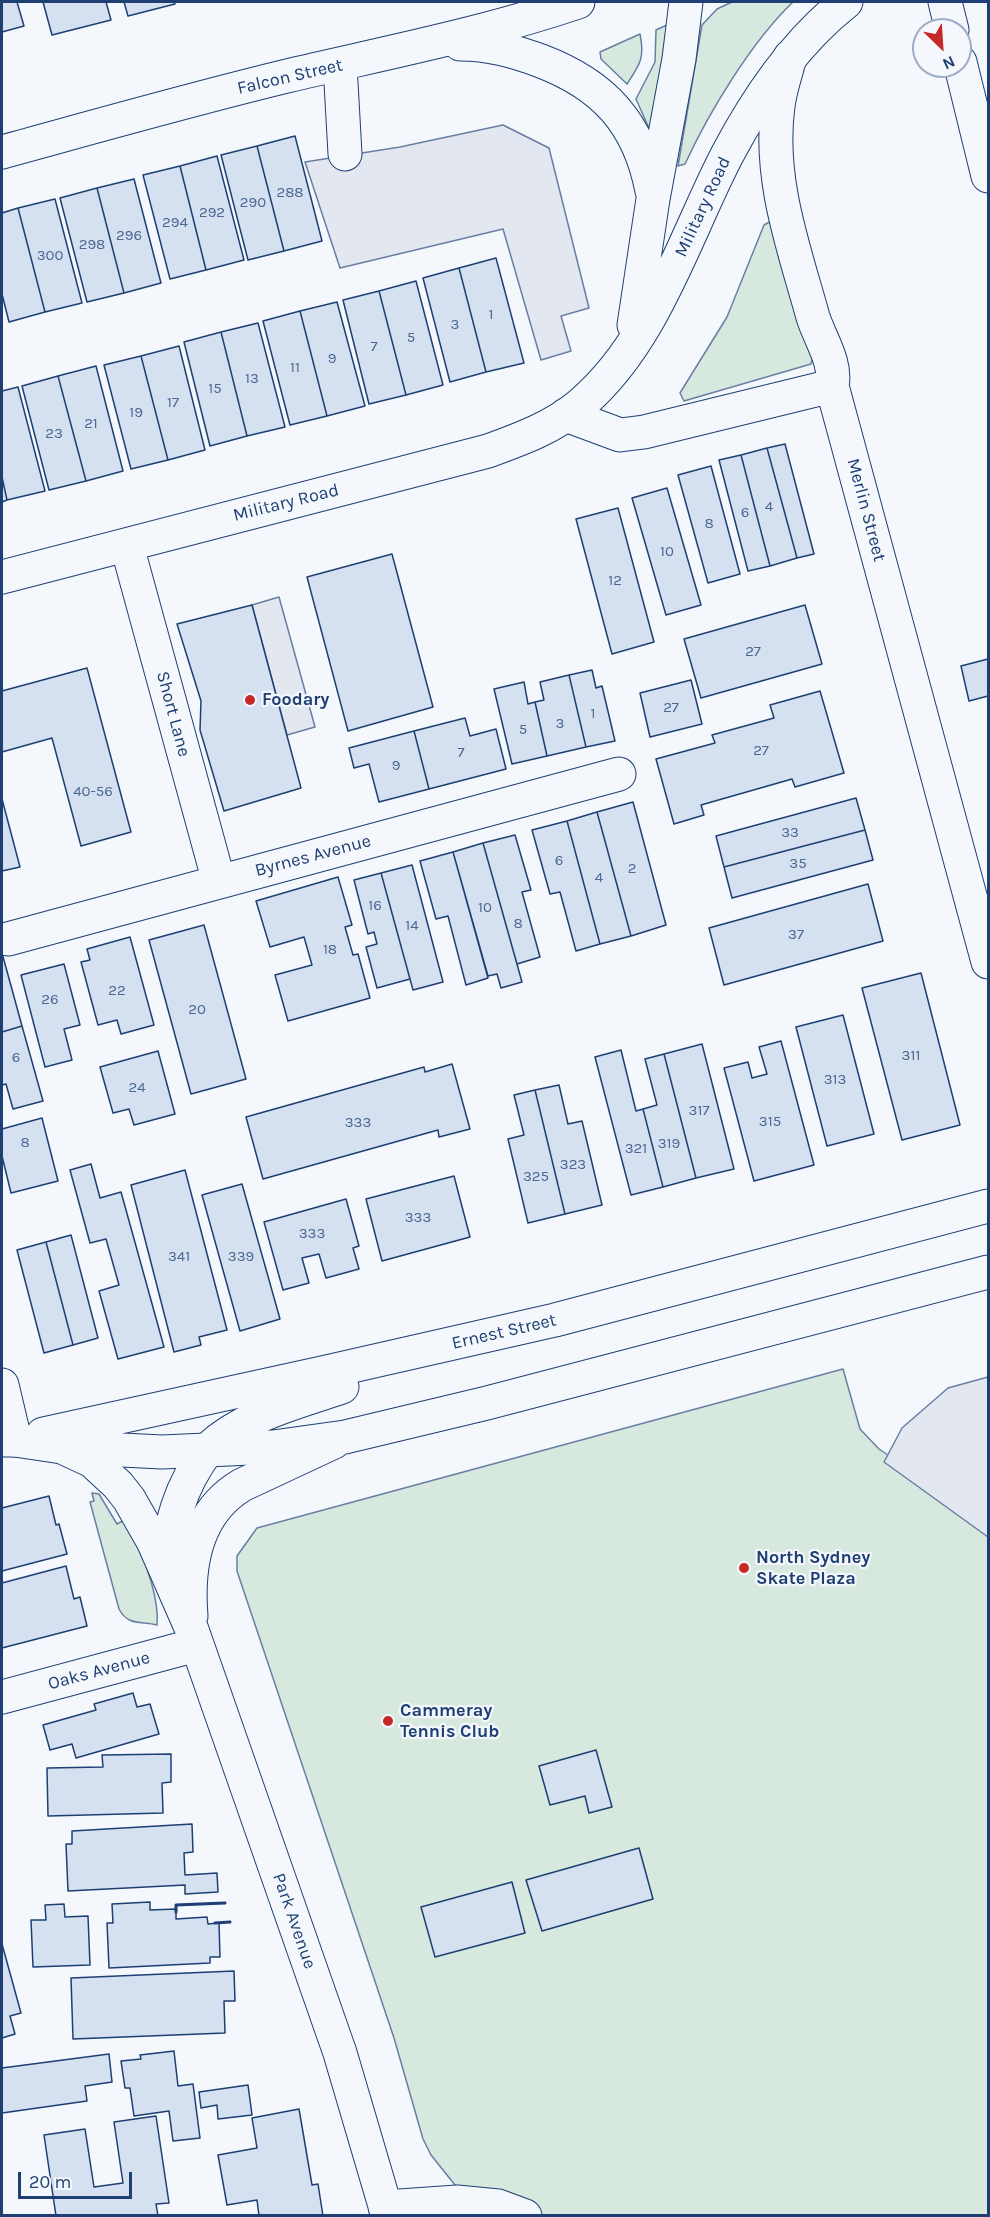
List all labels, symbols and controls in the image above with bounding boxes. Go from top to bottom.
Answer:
north arrow [912,18,972,78]
text: N [940,52,958,74]
street label: Falcon Street [235,54,345,100]
street label: Military Road [670,153,736,261]
house number: 288 [276,184,304,202]
house number: 290 [240,194,266,212]
house number: 292 [199,204,225,222]
house number: 294 [162,214,188,232]
house number: 296 [116,227,142,245]
house number: 298 [79,236,105,254]
house number: 300 [37,247,63,265]
house number: 1 [489,306,493,324]
house number: 3 [451,316,459,334]
house number: 5 [407,329,415,347]
house number: 7 [370,338,378,356]
house number: 9 [328,350,336,368]
house number: 11 [290,359,300,377]
house number: 13 [245,370,259,388]
house number: 15 [208,380,222,398]
house number: 17 [167,394,179,412]
house number: 19 [129,404,143,422]
house number: 21 [84,415,98,433]
house number: 23 [45,425,63,443]
street label: Merlin Street [842,456,890,564]
street label: Military Road [231,479,341,527]
house number: 4 [765,498,773,516]
house number: 6 [741,504,749,522]
house number: 8 [704,515,714,533]
house number: 10 [660,543,674,561]
house number: 12 [608,572,622,590]
house number: 27 [745,643,761,661]
street label: Short Lane [151,669,195,759]
place label: Foodary [262,689,329,711]
marker: Foodary [243,693,257,707]
house number: 27 [663,699,679,717]
house number: 1 [591,705,595,723]
house number: 3 [556,715,564,733]
house number: 5 [519,721,527,739]
house number: 27 [753,742,769,760]
house number: 7 [457,744,465,762]
house number: 9 [392,757,400,775]
house number: 40-56 [73,783,113,801]
house number: 33 [781,824,799,842]
street label: Byrnes Avenue [253,830,373,882]
house number: 6 [555,852,563,870]
house number: 35 [789,855,807,873]
house number: 2 [628,860,636,878]
house number: 4 [595,869,603,887]
house number: 16 [368,897,382,915]
house number: 10 [478,899,492,917]
house number: 8 [513,915,523,933]
house number: 14 [405,917,419,935]
house number: 37 [788,926,804,944]
house number: 18 [323,941,337,959]
house number: 22 [108,982,126,1000]
house number: 26 [41,991,59,1009]
house number: 20 [188,1001,206,1019]
house number: 311 [902,1047,920,1065]
house number: 6 [12,1049,20,1067]
house number: 313 [824,1071,846,1089]
house number: 24 [128,1079,146,1097]
house number: 317 [689,1102,709,1120]
house number: 315 [759,1113,781,1131]
house number: 333 [345,1114,371,1132]
house number: 8 [20,1134,30,1152]
house number: 319 [658,1135,680,1153]
house number: 321 [625,1140,647,1158]
house number: 323 [560,1156,586,1174]
house number: 325 [523,1168,549,1186]
house number: 333 [405,1209,431,1227]
house number: 333 [299,1225,325,1243]
house number: 341 [168,1248,190,1266]
house number: 339 [228,1248,254,1266]
street label: Ernest Street [450,1309,558,1355]
place label: North Sydney Skate Plaza [756,1547,870,1590]
marker: North Sydney Skate Plaza [737,1561,751,1575]
street label: Oaks Avenue [46,1647,152,1695]
place label: Cammeray Tennis Club [400,1700,499,1742]
marker: Cammeray Tennis Club [381,1714,395,1728]
street label: Park Avenue [268,1870,320,1972]
scale bar [21,2160,135,2198]
text: 20 m [29,2171,71,2193]

